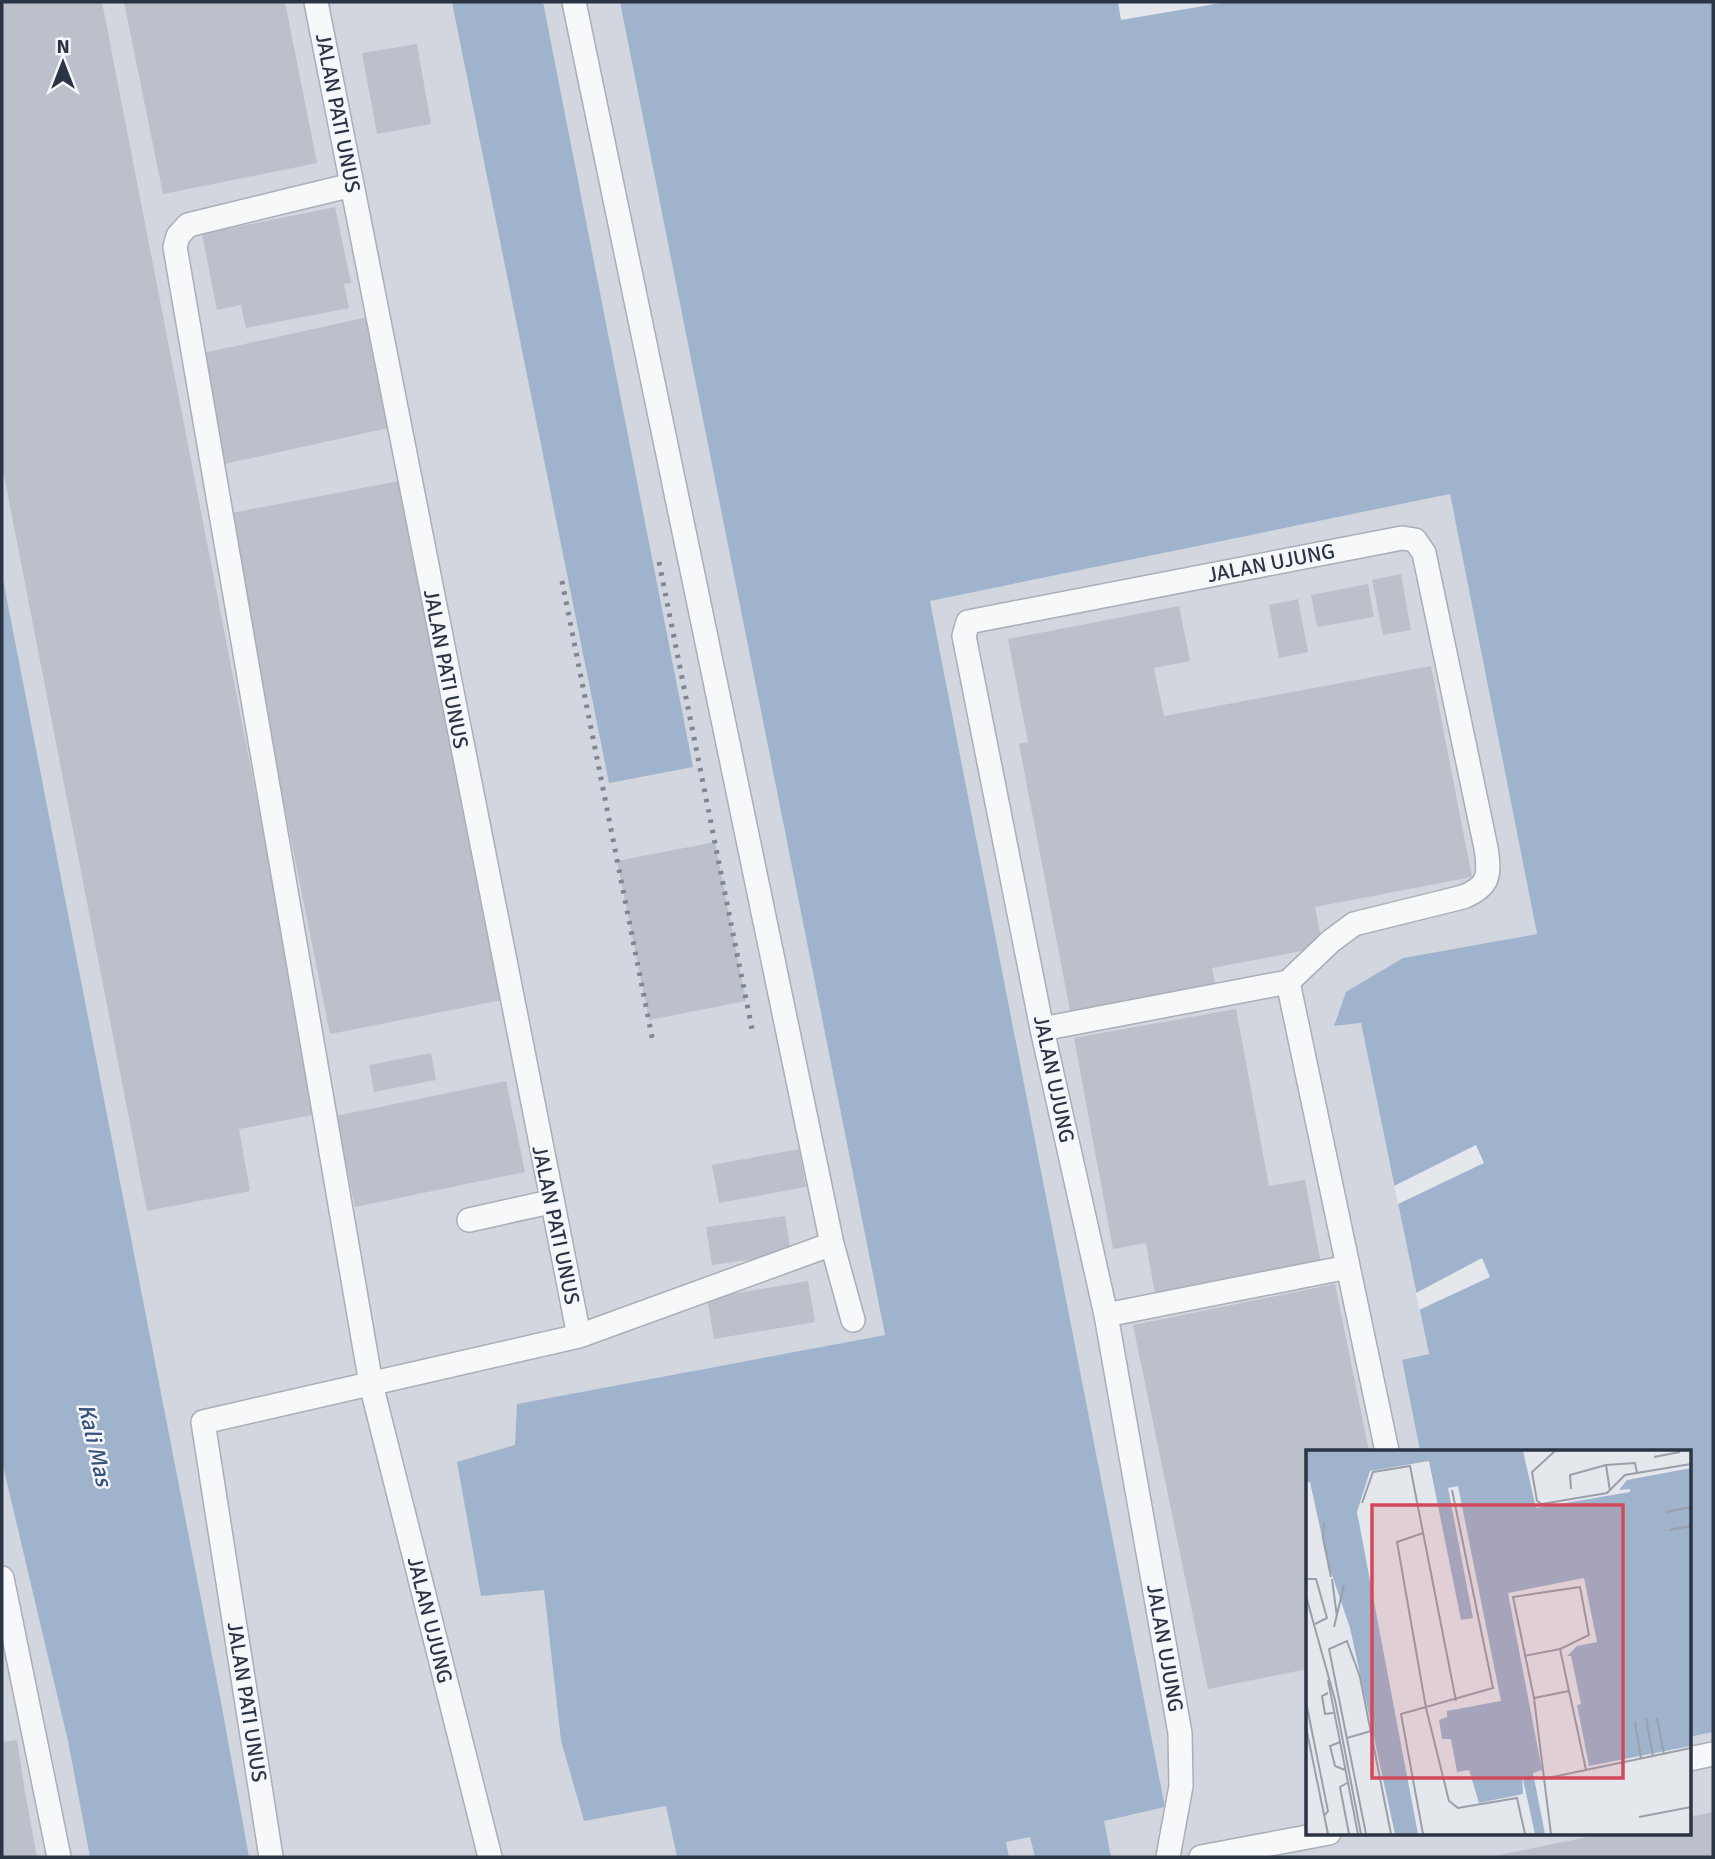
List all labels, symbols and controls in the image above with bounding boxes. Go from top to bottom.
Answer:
north arrow [28,28,98,98]
street label: JALAN PATI UNUS [310,31,366,195]
text: N [56,35,70,59]
street label: JALAN UJUNG [1205,538,1337,588]
street label: JALAN PATI UNUS [418,587,474,751]
street label: JALAN UJUNG [1028,1013,1080,1145]
street label: JALAN PATI UNUS [526,1143,586,1307]
water label: Kali Mas [71,1401,119,1491]
inset map [1306,1450,1690,1834]
street label: JALAN UJUNG [402,1554,458,1686]
street label: JALAN UJUNG [1141,1582,1189,1714]
street label: JALAN PATI UNUS [222,1620,272,1784]

